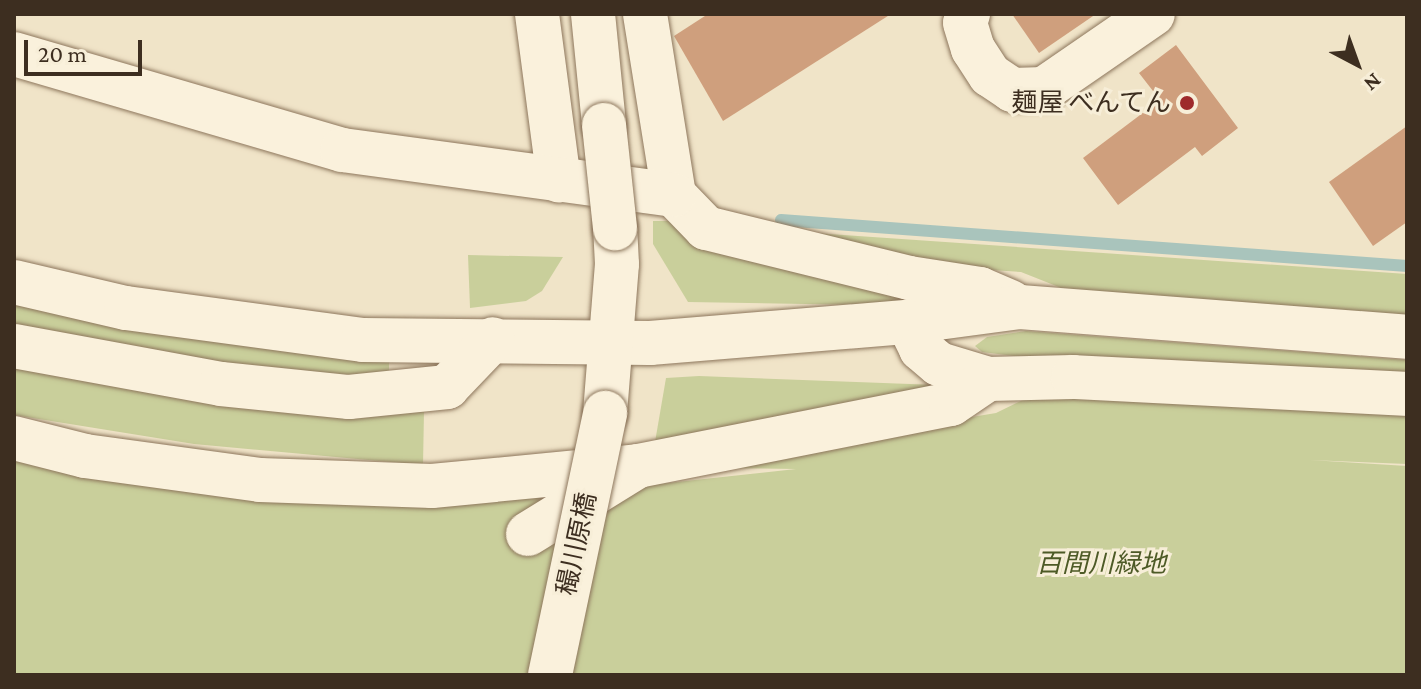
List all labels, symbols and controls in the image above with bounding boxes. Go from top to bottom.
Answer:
scale bar [28,24,146,74]
north arrow [1317,24,1397,104]
text: 20 m [38,40,87,67]
text: N [1359,68,1387,97]
place label: 麺屋 べんてん [1010,87,1171,119]
marker: 麺屋 べんてん [1178,94,1196,112]
street label: 穝川原橋 [551,490,603,598]
park label: 百間川緑地 [1036,548,1166,580]

